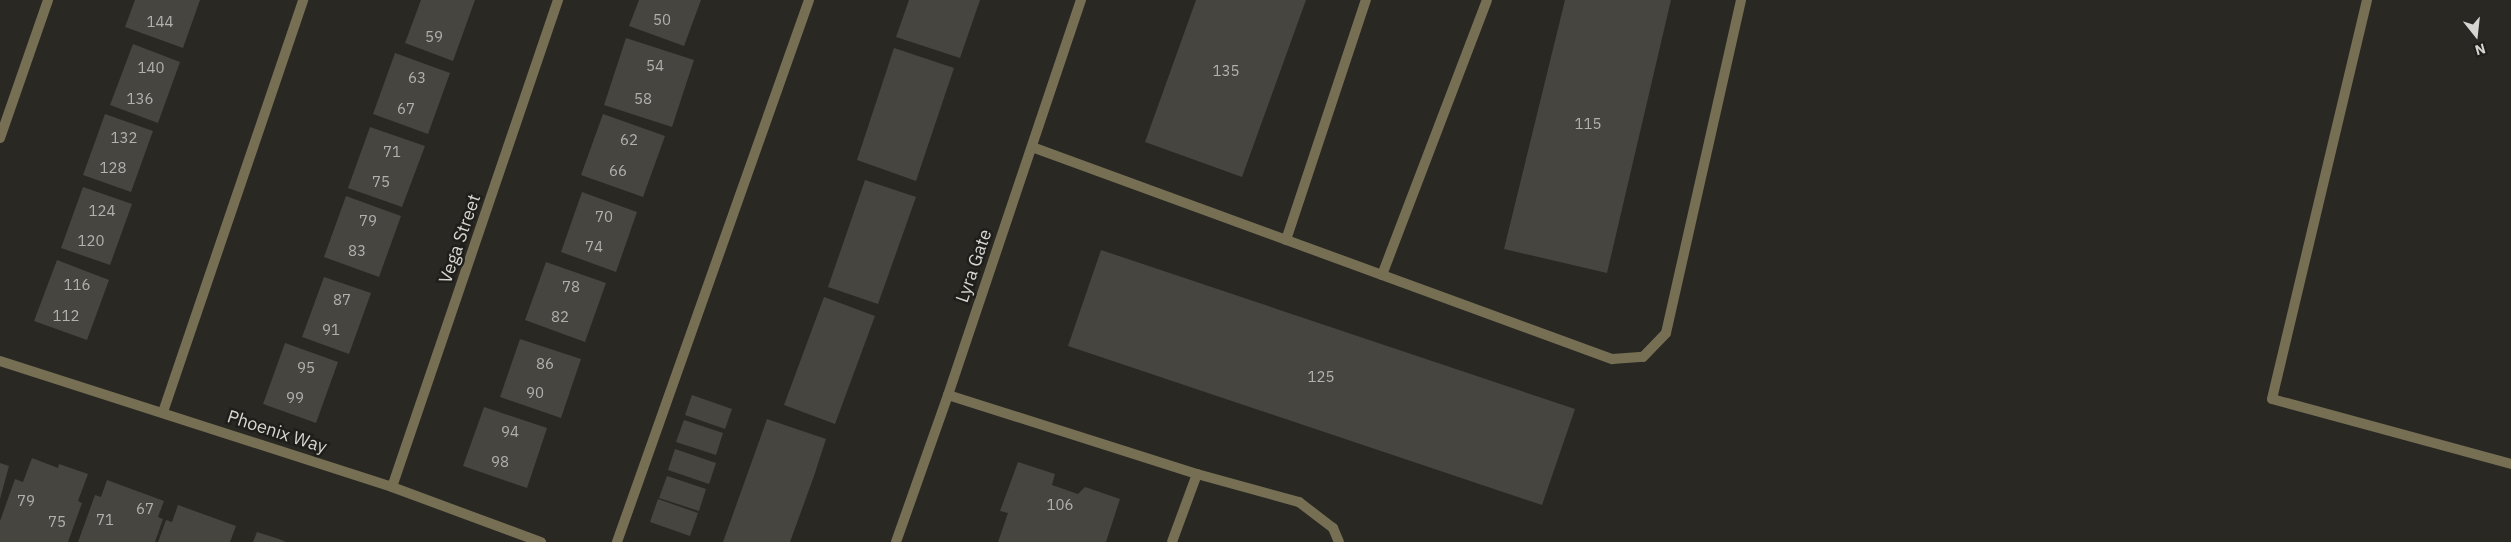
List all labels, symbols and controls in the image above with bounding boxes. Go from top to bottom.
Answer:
north arrow [2451,10,2501,60]
house number: 50 [653,11,671,29]
house number: 144 [147,13,173,31]
house number: 59 [425,28,443,46]
text: N [2473,39,2487,59]
house number: 54 [646,57,664,75]
house number: 140 [138,59,164,77]
house number: 135 [1213,62,1239,80]
house number: 63 [408,69,426,87]
house number: 136 [127,90,153,108]
house number: 58 [634,90,652,108]
house number: 67 [397,100,415,118]
house number: 115 [1575,115,1601,133]
house number: 132 [111,129,137,147]
house number: 62 [620,131,638,149]
house number: 71 [383,143,401,161]
house number: 128 [100,159,126,177]
house number: 66 [609,162,627,180]
house number: 75 [372,173,390,191]
street label: Vega Street [435,192,485,286]
house number: 124 [89,202,115,220]
house number: 70 [595,208,613,226]
house number: 79 [359,212,377,230]
street label: Lyra Gate [951,227,997,305]
house number: 120 [78,232,104,250]
house number: 74 [585,238,603,256]
house number: 83 [348,242,366,260]
house number: 116 [64,276,90,294]
house number: 78 [562,278,580,296]
house number: 87 [333,291,351,309]
house number: 112 [53,307,79,325]
house number: 82 [551,308,569,326]
house number: 91 [322,321,340,339]
house number: 86 [536,355,554,373]
house number: 95 [297,359,315,377]
house number: 125 [1308,368,1334,386]
house number: 90 [526,384,544,402]
house number: 99 [286,389,304,407]
street label: Phoenix Way [224,406,330,458]
house number: 94 [501,423,519,441]
house number: 98 [491,453,509,471]
house number: 79 [17,492,35,510]
house number: 106 [1047,496,1073,514]
house number: 67 [136,500,154,518]
house number: 71 [96,511,114,529]
house number: 75 [48,513,66,531]

